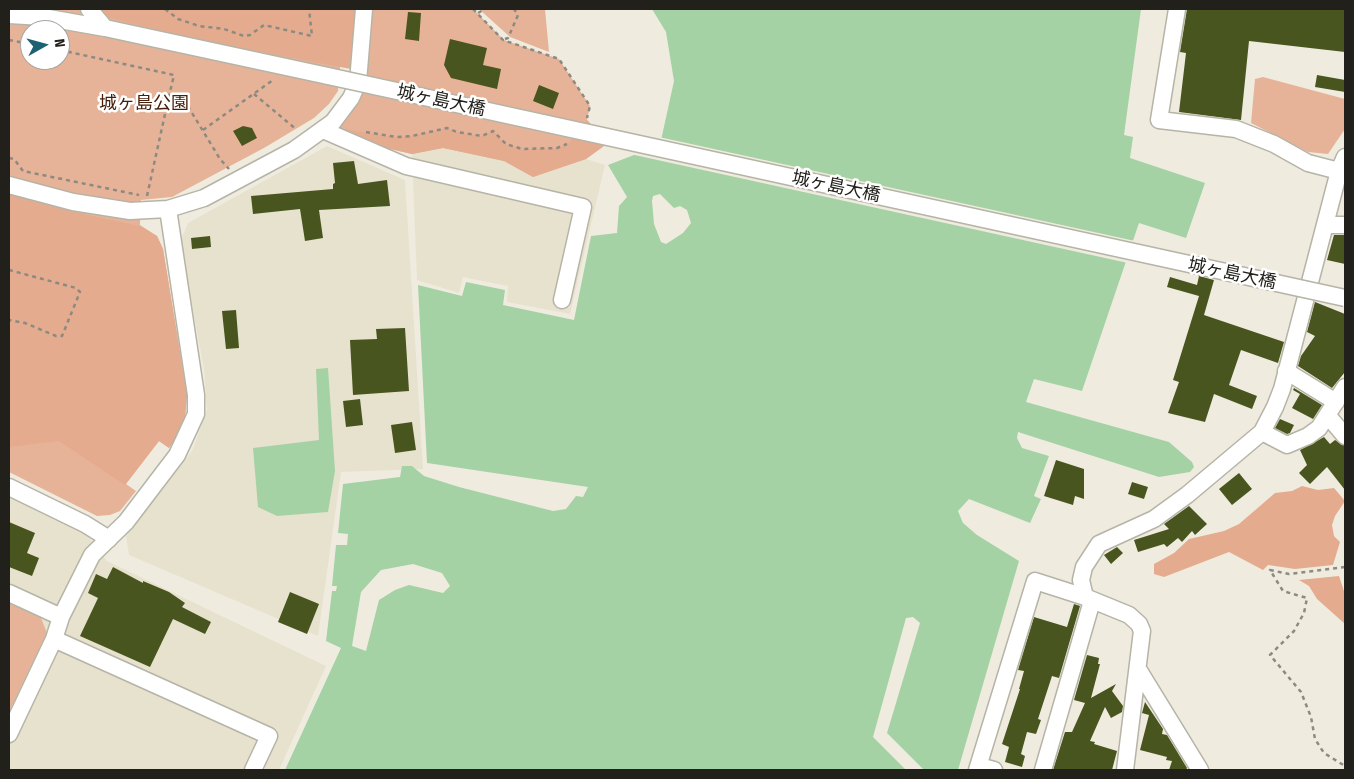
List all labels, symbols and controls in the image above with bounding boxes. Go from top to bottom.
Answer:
north arrow [20,20,70,70]
text: N [50,38,68,48]
street label: 城ヶ島大橋 [395,81,487,121]
park label: 城ヶ島公園 [99,93,189,115]
street label: 城ヶ島大橋 [790,167,882,207]
street label: 城ヶ島大橋 [1186,254,1278,294]

